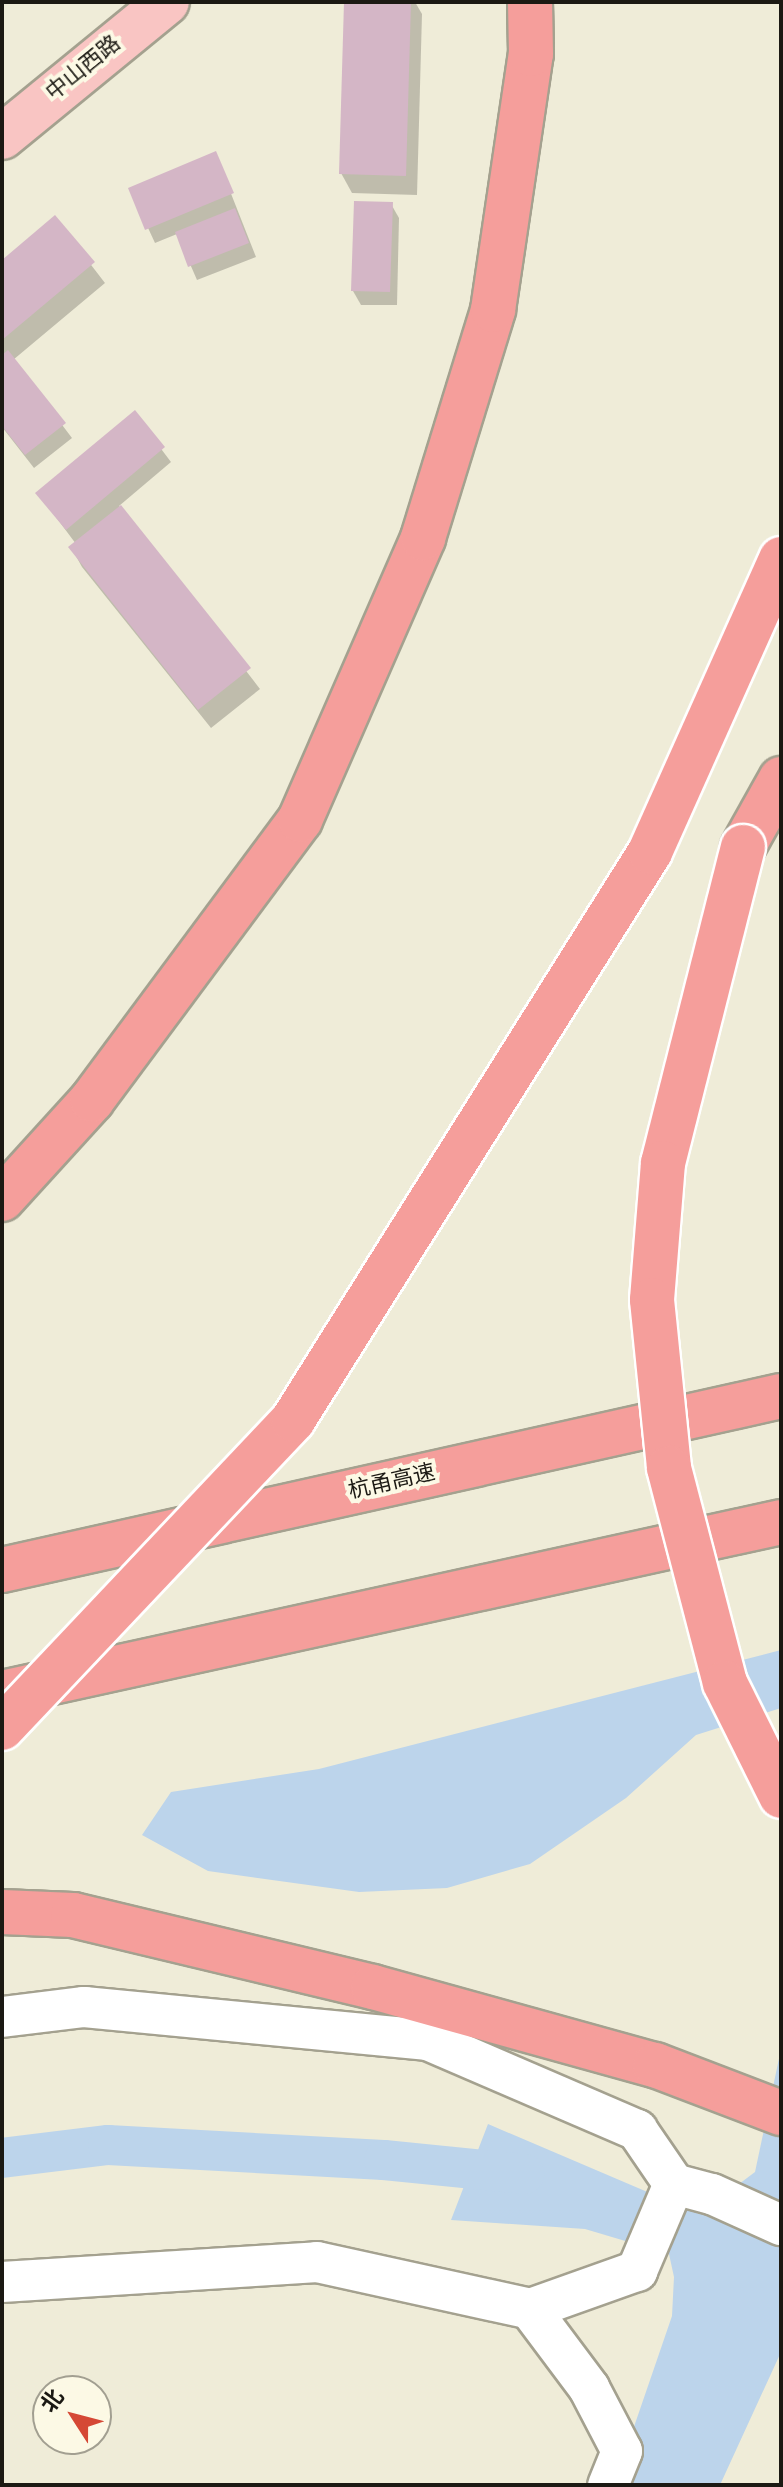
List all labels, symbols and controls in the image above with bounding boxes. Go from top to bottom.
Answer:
street label: 中山西路 [41,31,127,107]
street label: 杭甬高速 [346,1460,438,1506]
north arrow [32,2375,112,2455]
text: 北 [36,2385,71,2419]

